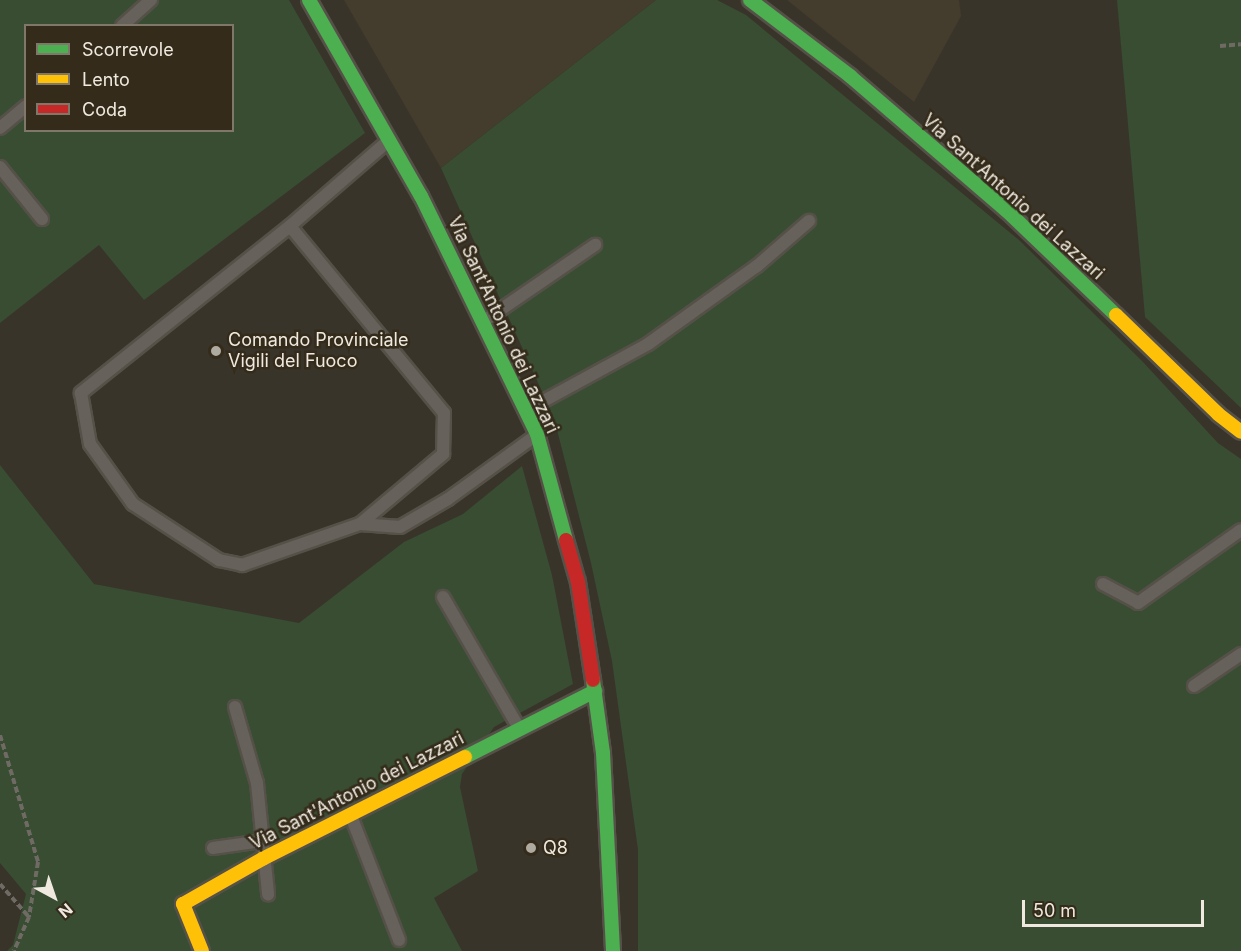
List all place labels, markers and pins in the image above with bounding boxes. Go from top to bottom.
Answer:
place label: Comando Provinciale Vigili del Fuoco [228,330,408,372]
marker: Comando Provinciale Vigili del Fuoco [209,344,223,358]
place label: Q8 [543,837,568,859]
marker: Q8 [524,841,538,855]

